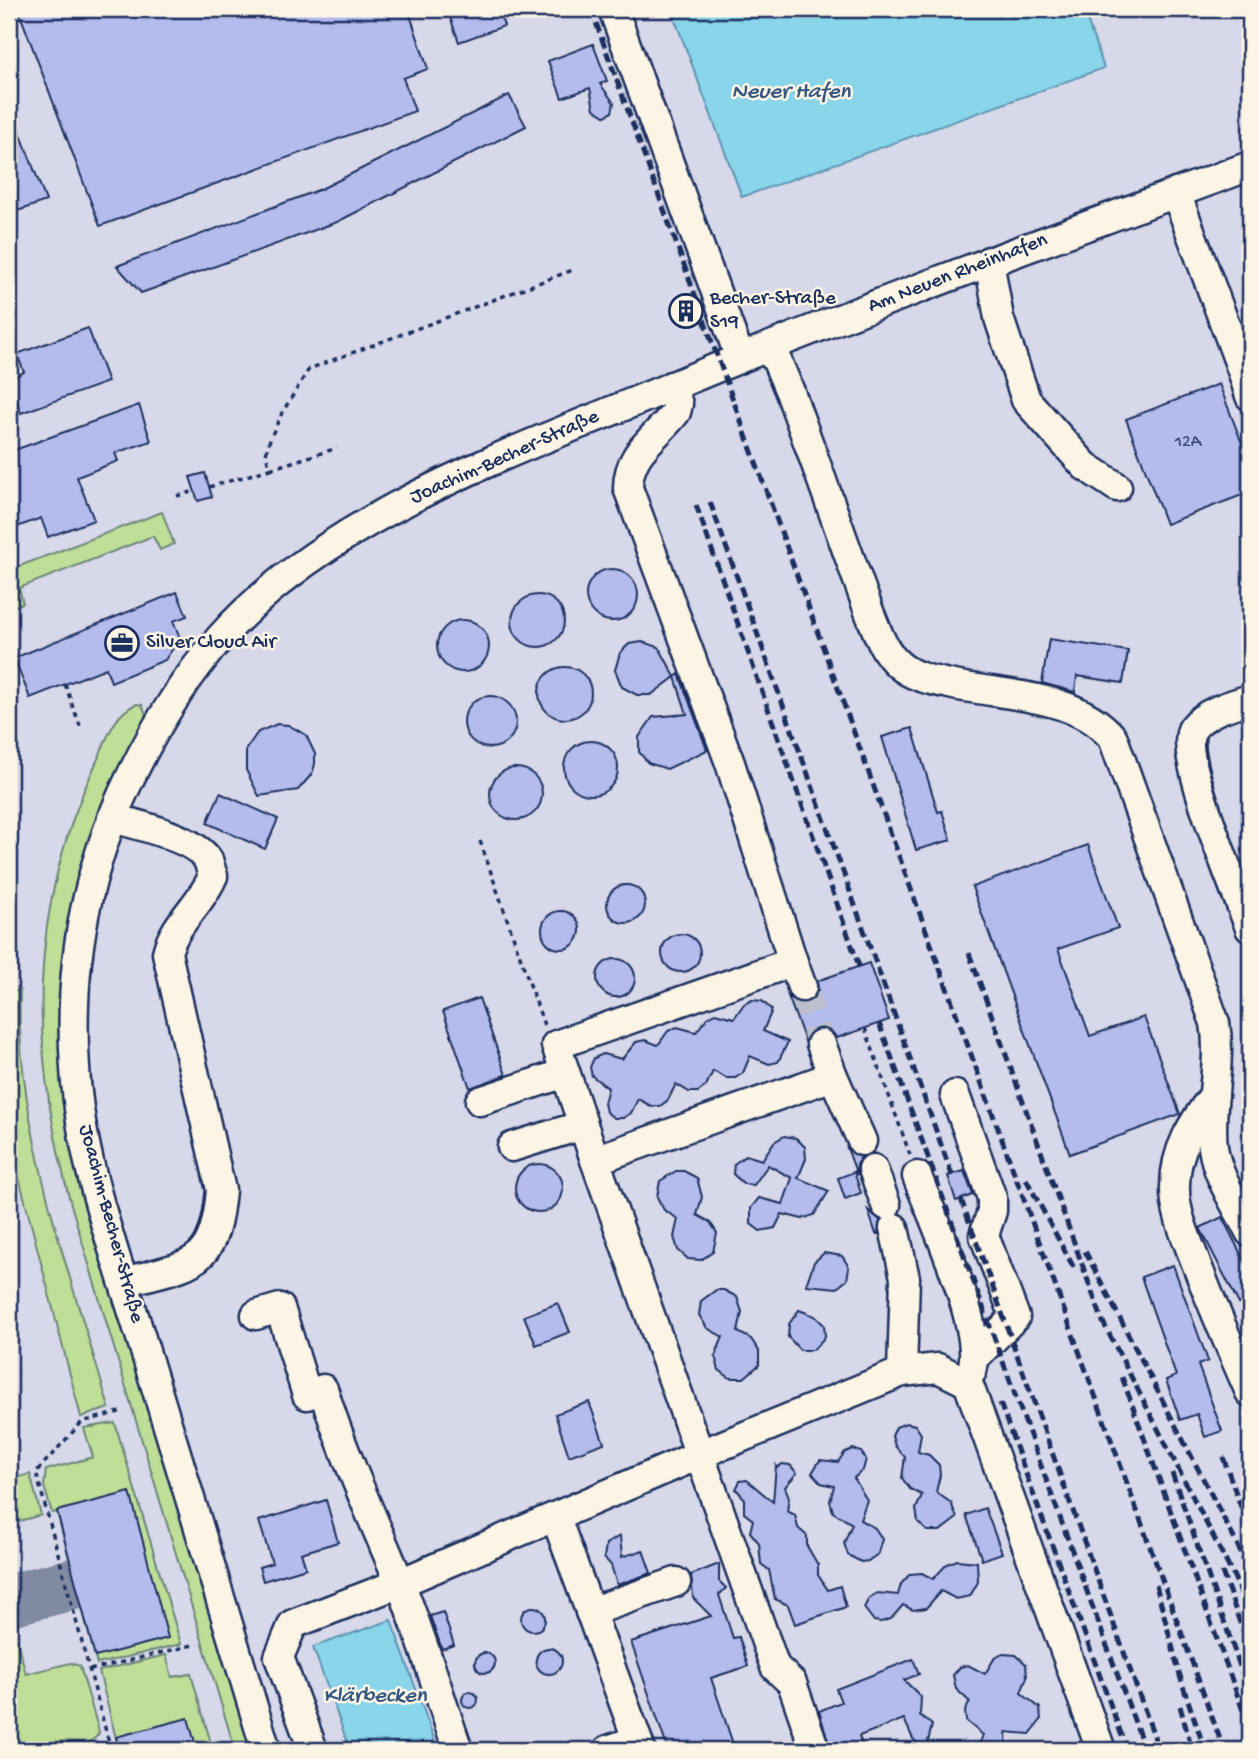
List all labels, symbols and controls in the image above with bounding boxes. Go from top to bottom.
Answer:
water label: Neuer Hafen [732,79,852,106]
street label: Am Neuen Rheinhafen [865,228,1051,320]
place label: Becher-Straße S19 [709,287,837,336]
building icon: Becher-Straße S19 [667,292,705,330]
street label: Joachim-Becher-Straße [407,405,604,511]
house number: 12A [1174,432,1203,453]
office icon: Silver Cloud Air [103,624,141,662]
place label: Silver Cloud Air [146,631,277,656]
street label: Joachim-Becher-Straße [72,1122,149,1327]
water label: Klärbecken [323,1683,428,1710]

